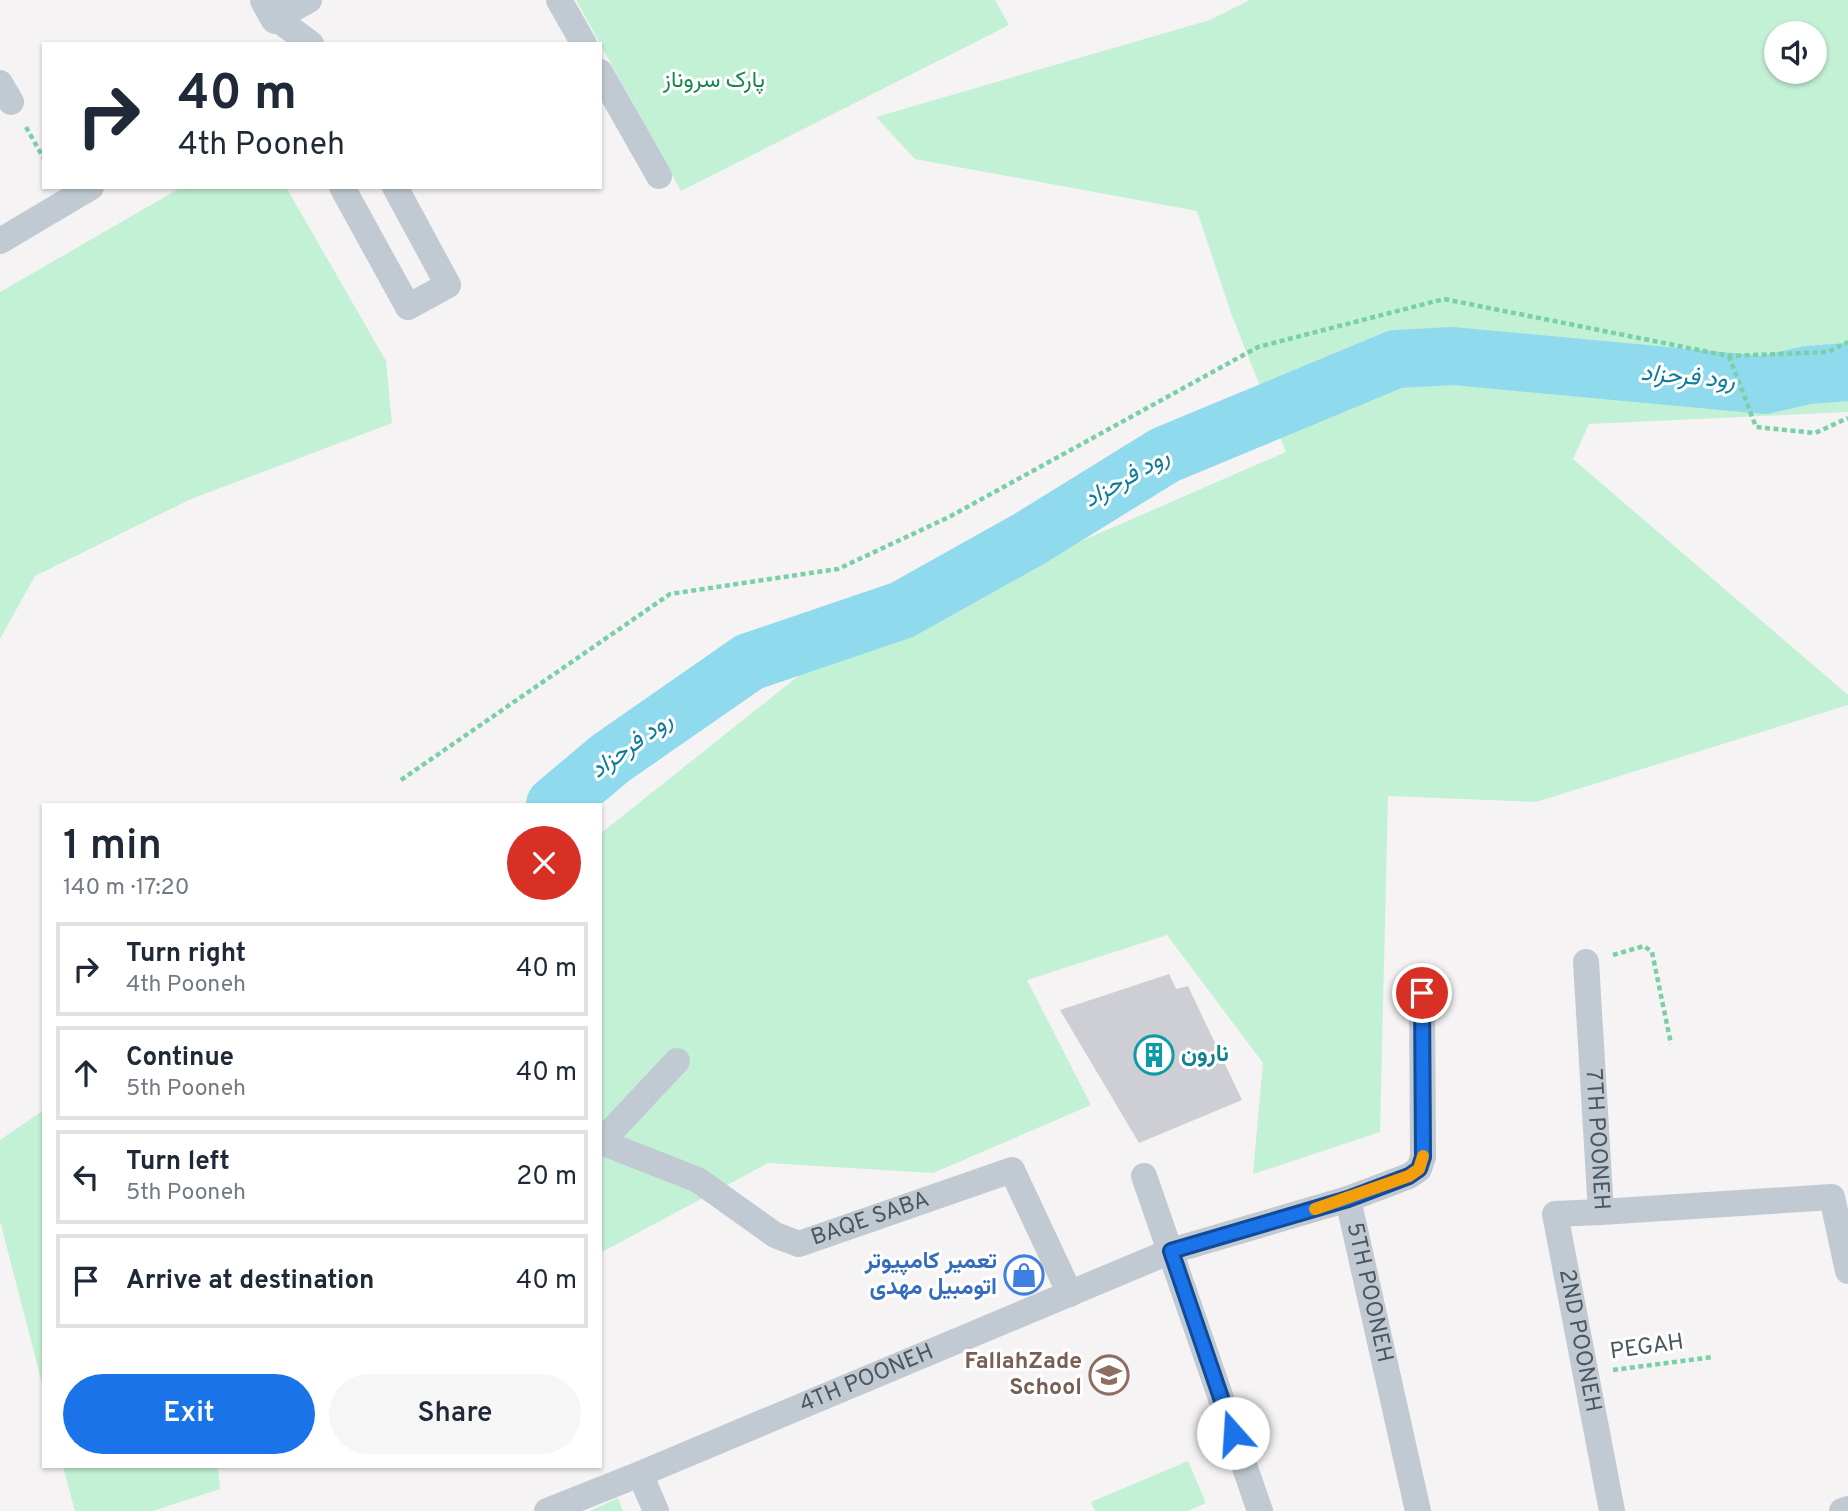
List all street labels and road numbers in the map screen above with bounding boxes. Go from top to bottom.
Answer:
street label: 7TH POONEH [1578,1068,1615,1211]
street label: BAQE SABA [807,1185,933,1253]
street label: 5TH POONEH [1339,1220,1399,1365]
street label: 2ND POONEH [1551,1267,1607,1415]
street label: PEGAH [1608,1328,1686,1368]
street label: 4TH POONEH [795,1338,938,1420]

